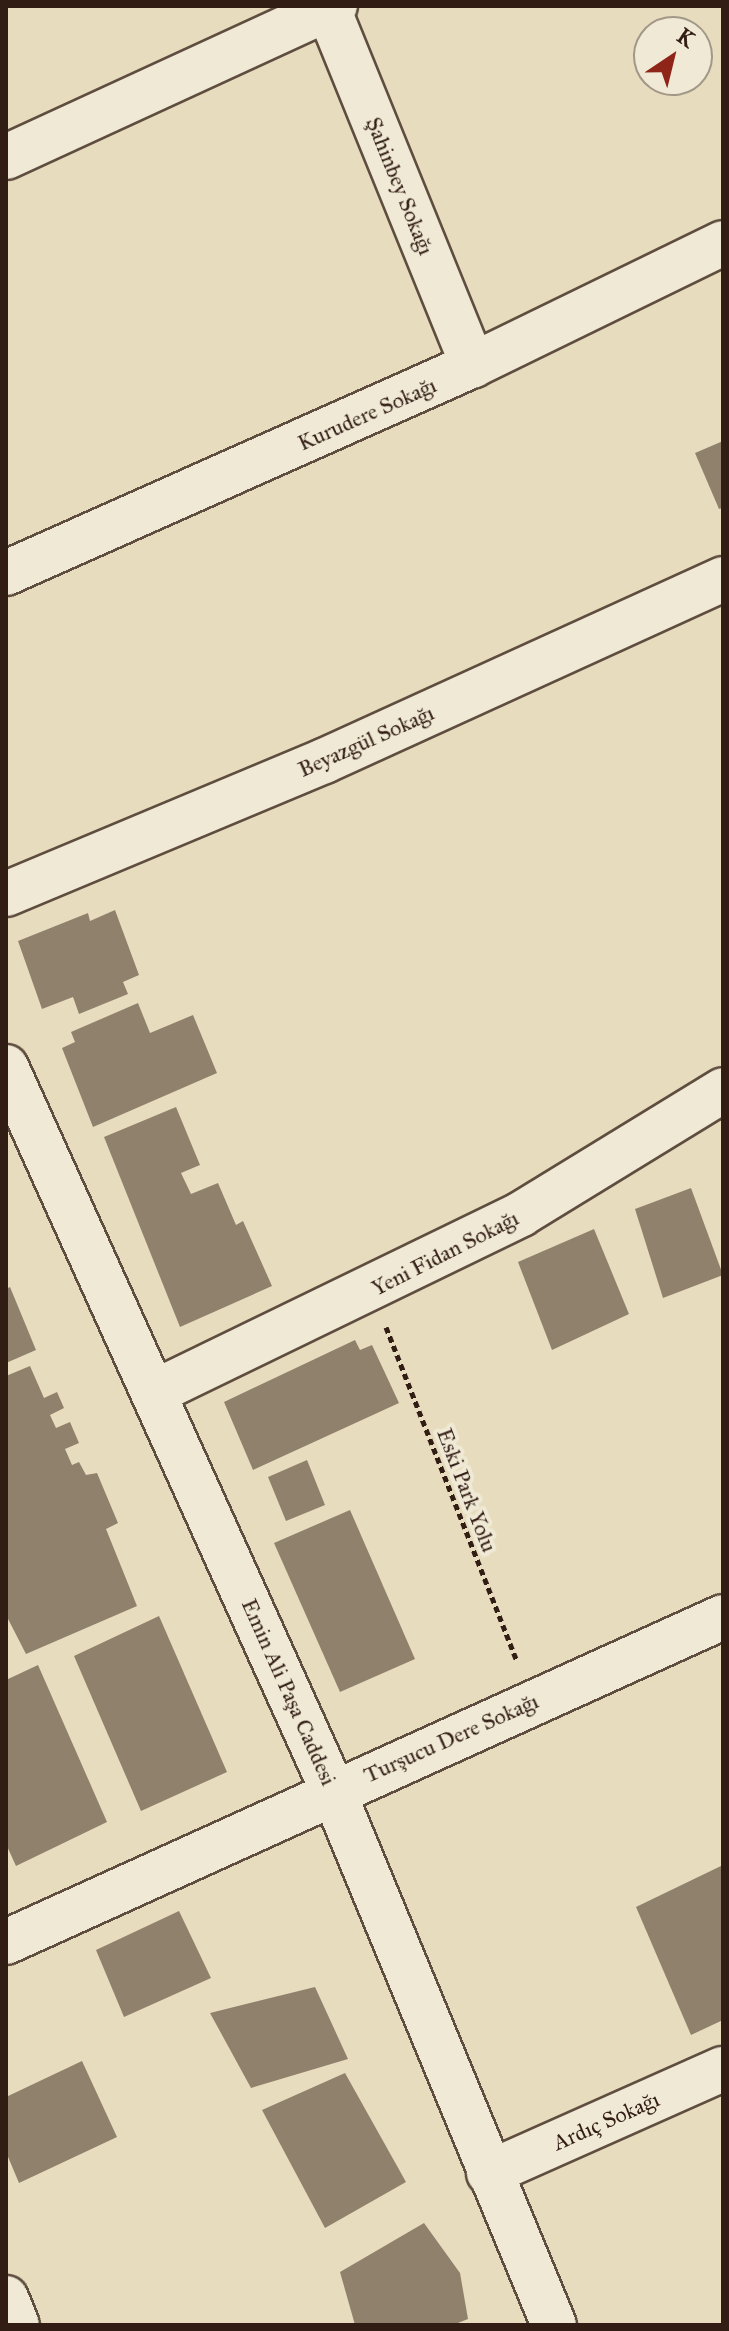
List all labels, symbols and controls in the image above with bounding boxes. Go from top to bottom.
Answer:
north arrow [633,16,713,96]
text: K [672,22,700,53]
street label: Şahinbey Sokağı [360,113,440,259]
street label: Kurudere Sokağı [294,372,440,456]
street label: Beyazgül Sokağı [294,699,438,783]
street label: Yeni Fidan Sokağı [367,1205,523,1301]
street label: Eski Park Yolu [431,1424,503,1556]
street label: Emin Ali Paşa Caddesi [236,1595,342,1789]
street label: Turşucu Dere Sokağı [360,1688,542,1788]
street label: Ardıç Sokağı [549,2086,663,2156]

